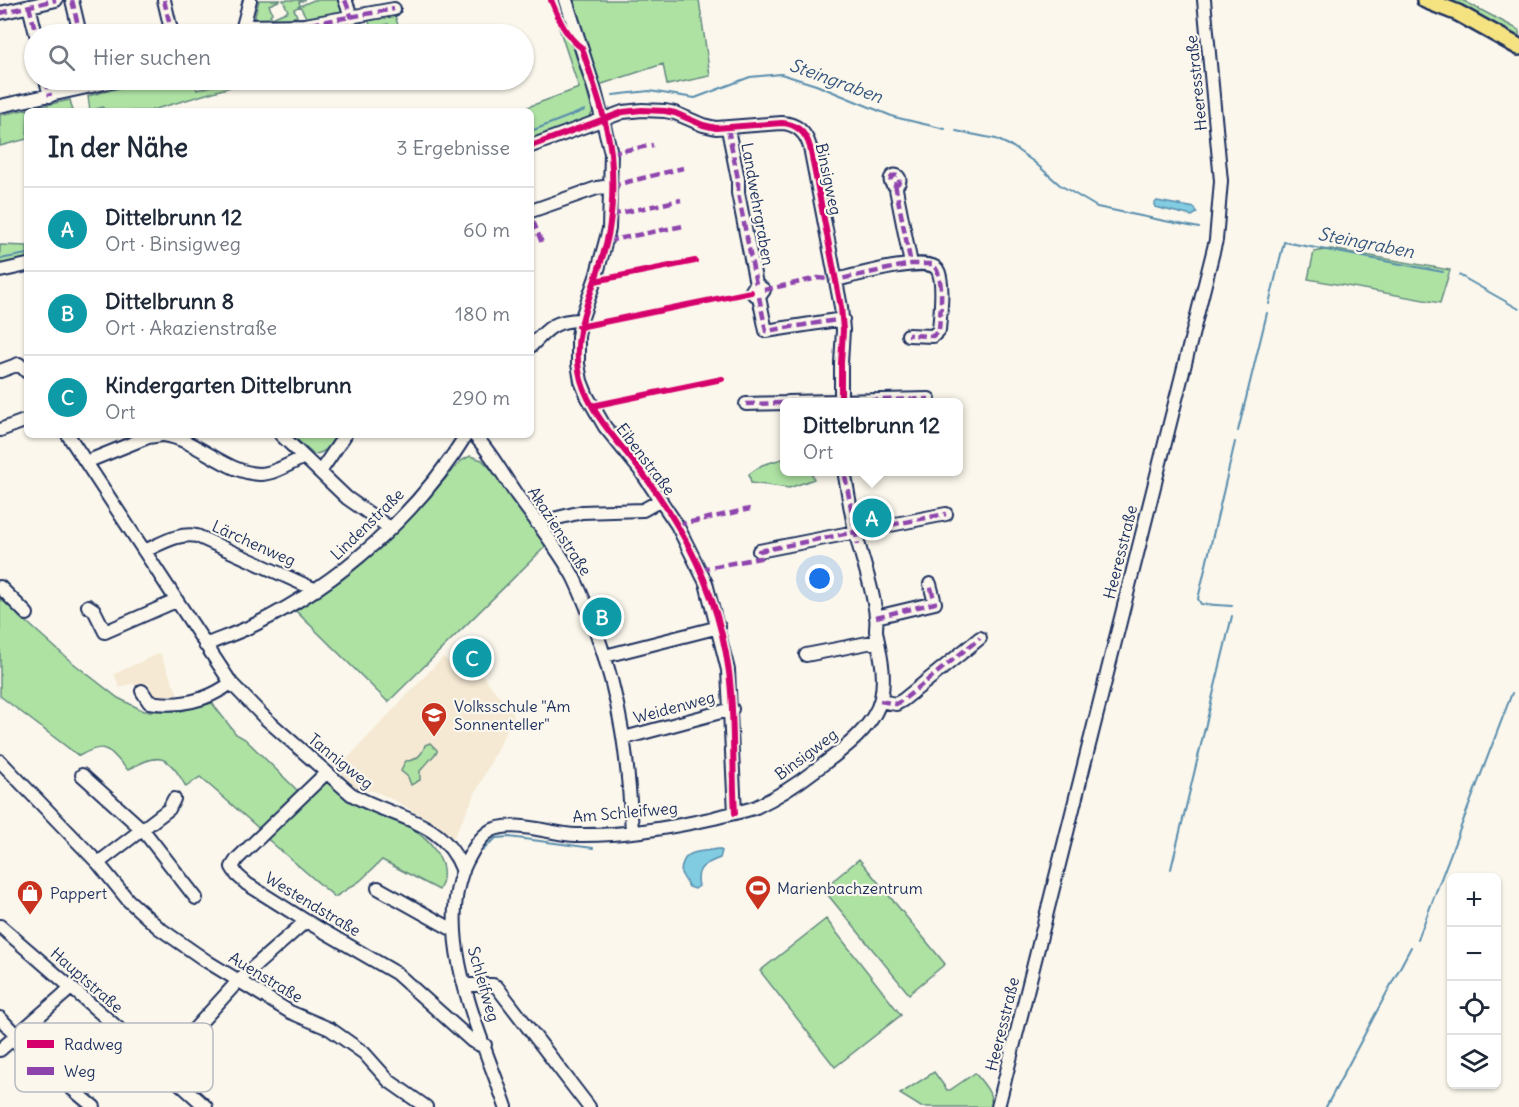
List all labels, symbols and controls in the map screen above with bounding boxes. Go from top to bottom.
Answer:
search box [24,24,534,90]
street label: Heeresstraße [1181,34,1211,132]
icon: search [45,41,78,74]
text: Hier suchen [93,43,211,71]
water label: Steingraben [787,53,886,108]
text: In der Nähe [48,131,188,164]
text: 3 Ergebnisse [396,135,510,160]
street label: Landwehrgraben [737,141,779,267]
street label: Binsigweg [812,141,846,217]
text: Dittelbrunn 12 [105,203,242,231]
text: A [61,217,74,242]
text: 60 m [463,217,510,242]
water label: Steingraben [1316,222,1417,263]
text: Ort · Binsigweg [105,231,241,256]
text: Dittelbrunn 8 [105,287,234,315]
text: B [61,301,74,326]
text: 180 m [455,301,510,326]
text: Ort · Akazienstraße [105,315,277,340]
text: Kindergarten Dittelbrunn [105,371,352,399]
text: C [61,385,74,410]
text: 290 m [452,385,510,410]
popup [780,398,963,476]
text: Ort [105,399,135,424]
text: Dittelbrunn 12 [803,411,940,439]
street label: Eibenstraße [612,419,680,499]
text: Ort [803,439,833,464]
street label: Akazienstraße [524,483,596,579]
street label: Lindenstraße [326,484,408,564]
pin: A [852,496,892,540]
street label: Heeresstraße [1099,503,1141,601]
street label: Lärchenweg [209,516,299,570]
your location [805,564,834,593]
pin: B [582,594,622,640]
pin: C [452,636,492,680]
street label: Weidenweg [631,687,717,727]
place label: Volksschule "Am Sonnenteller" [454,696,571,734]
school or university icon: Volksschule "Am Sonnenteller" [419,700,449,738]
street label: Binsigweg [771,724,841,784]
street label: Tannigweg [305,729,377,793]
street label: Am Schleifweg [572,797,678,827]
street label: Westendstraße [262,868,364,940]
sports icon: Marienbachzentrum [743,873,773,911]
map controls [1447,873,1501,1089]
button: + [1447,873,1501,927]
shop icon: Pappert [15,878,45,916]
place label: Marienbachzentrum [777,878,923,898]
place label: Pappert [50,883,108,903]
button: − [1447,927,1501,981]
street label: Hauptstraße [47,943,127,1017]
street label: Schleifweg [464,944,504,1024]
street label: Auenstraße [225,947,307,1007]
street label: Heeresstraße [981,975,1023,1073]
button: locate [1447,981,1501,1035]
legend [15,1023,213,1092]
text: Radweg [64,1034,123,1054]
button: layers [1447,1035,1501,1089]
text: Weg [64,1061,96,1081]

